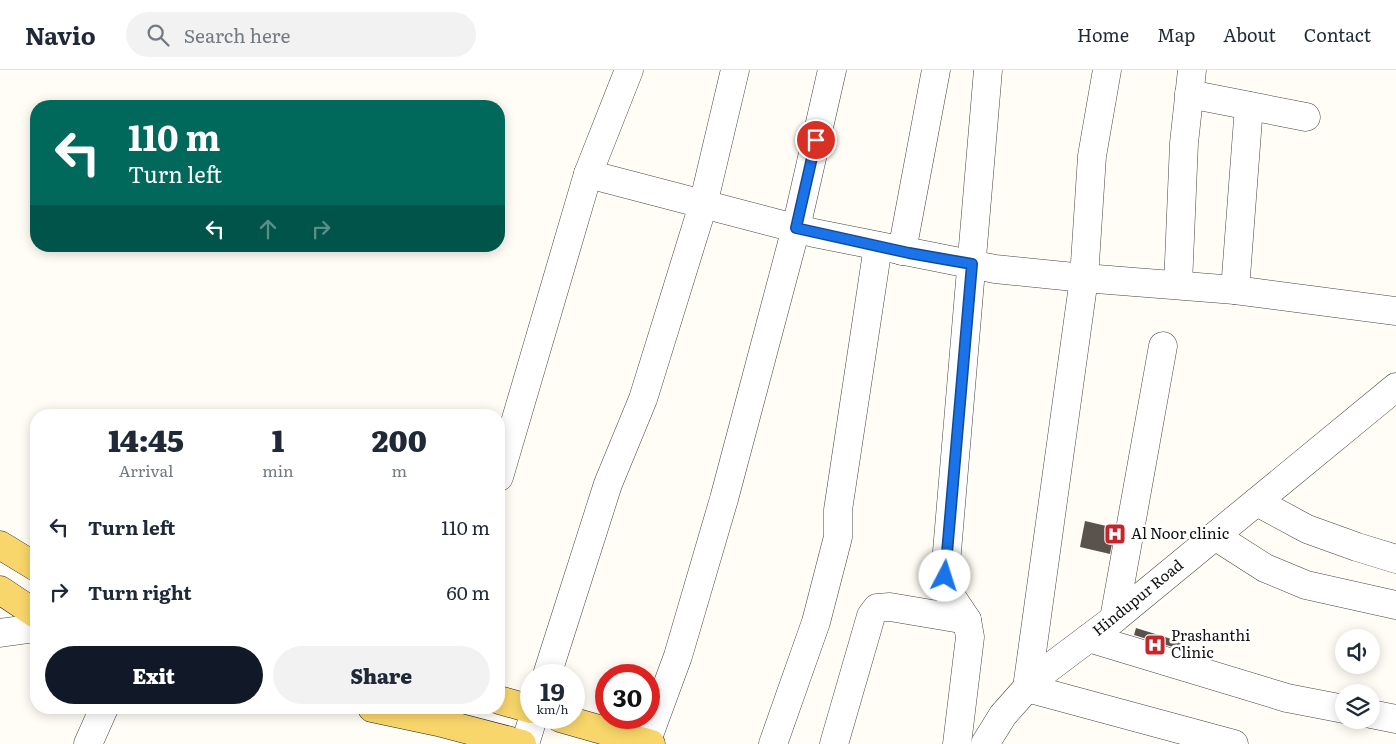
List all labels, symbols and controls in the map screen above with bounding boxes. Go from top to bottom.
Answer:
search box [126,12,476,57]
text: Navio [25,17,96,52]
icon: search [144,21,172,49]
text: Search here [184,21,290,49]
text: Home [1077,21,1129,48]
text: Map [1157,21,1195,48]
text: About [1223,21,1276,48]
text: Contact [1304,21,1371,48]
text: 110 m [128,110,220,162]
pin [795,119,837,161]
icon: left [45,120,110,185]
icon: arrive [802,126,830,154]
text: Turn left [128,157,222,190]
icon: left [201,215,229,243]
icon: ahead [254,215,282,243]
icon: right [307,215,335,243]
text: 14:45 [108,417,184,461]
text: 1 [272,417,284,461]
text: 200 [372,417,427,461]
text: Arrival [119,458,173,482]
text: min [262,458,294,482]
text: m [392,458,407,482]
icon: left [45,513,73,541]
text: Turn left [88,513,175,541]
text: 110 m [441,513,490,541]
place label: Al Noor clinic [1131,521,1230,544]
hospital icon: Al Noor clinic [1103,522,1127,546]
position arrow [918,549,970,601]
street label: Hindupur Road [1087,553,1187,641]
icon: right [45,578,73,606]
text: Turn right [88,578,192,606]
text: 60 m [447,578,490,606]
place label: Prashanthi Clinic [1171,623,1250,663]
map controls [1335,629,1380,729]
button: sound [1335,629,1380,674]
hospital icon: Prashanthi Clinic [1143,633,1167,657]
button: Exit [45,646,263,704]
button: Share [273,646,490,704]
speed limit sign: 30 [595,664,660,729]
text: 19 [540,672,565,709]
button: layers [1335,684,1380,729]
text: km/h [537,700,568,718]

